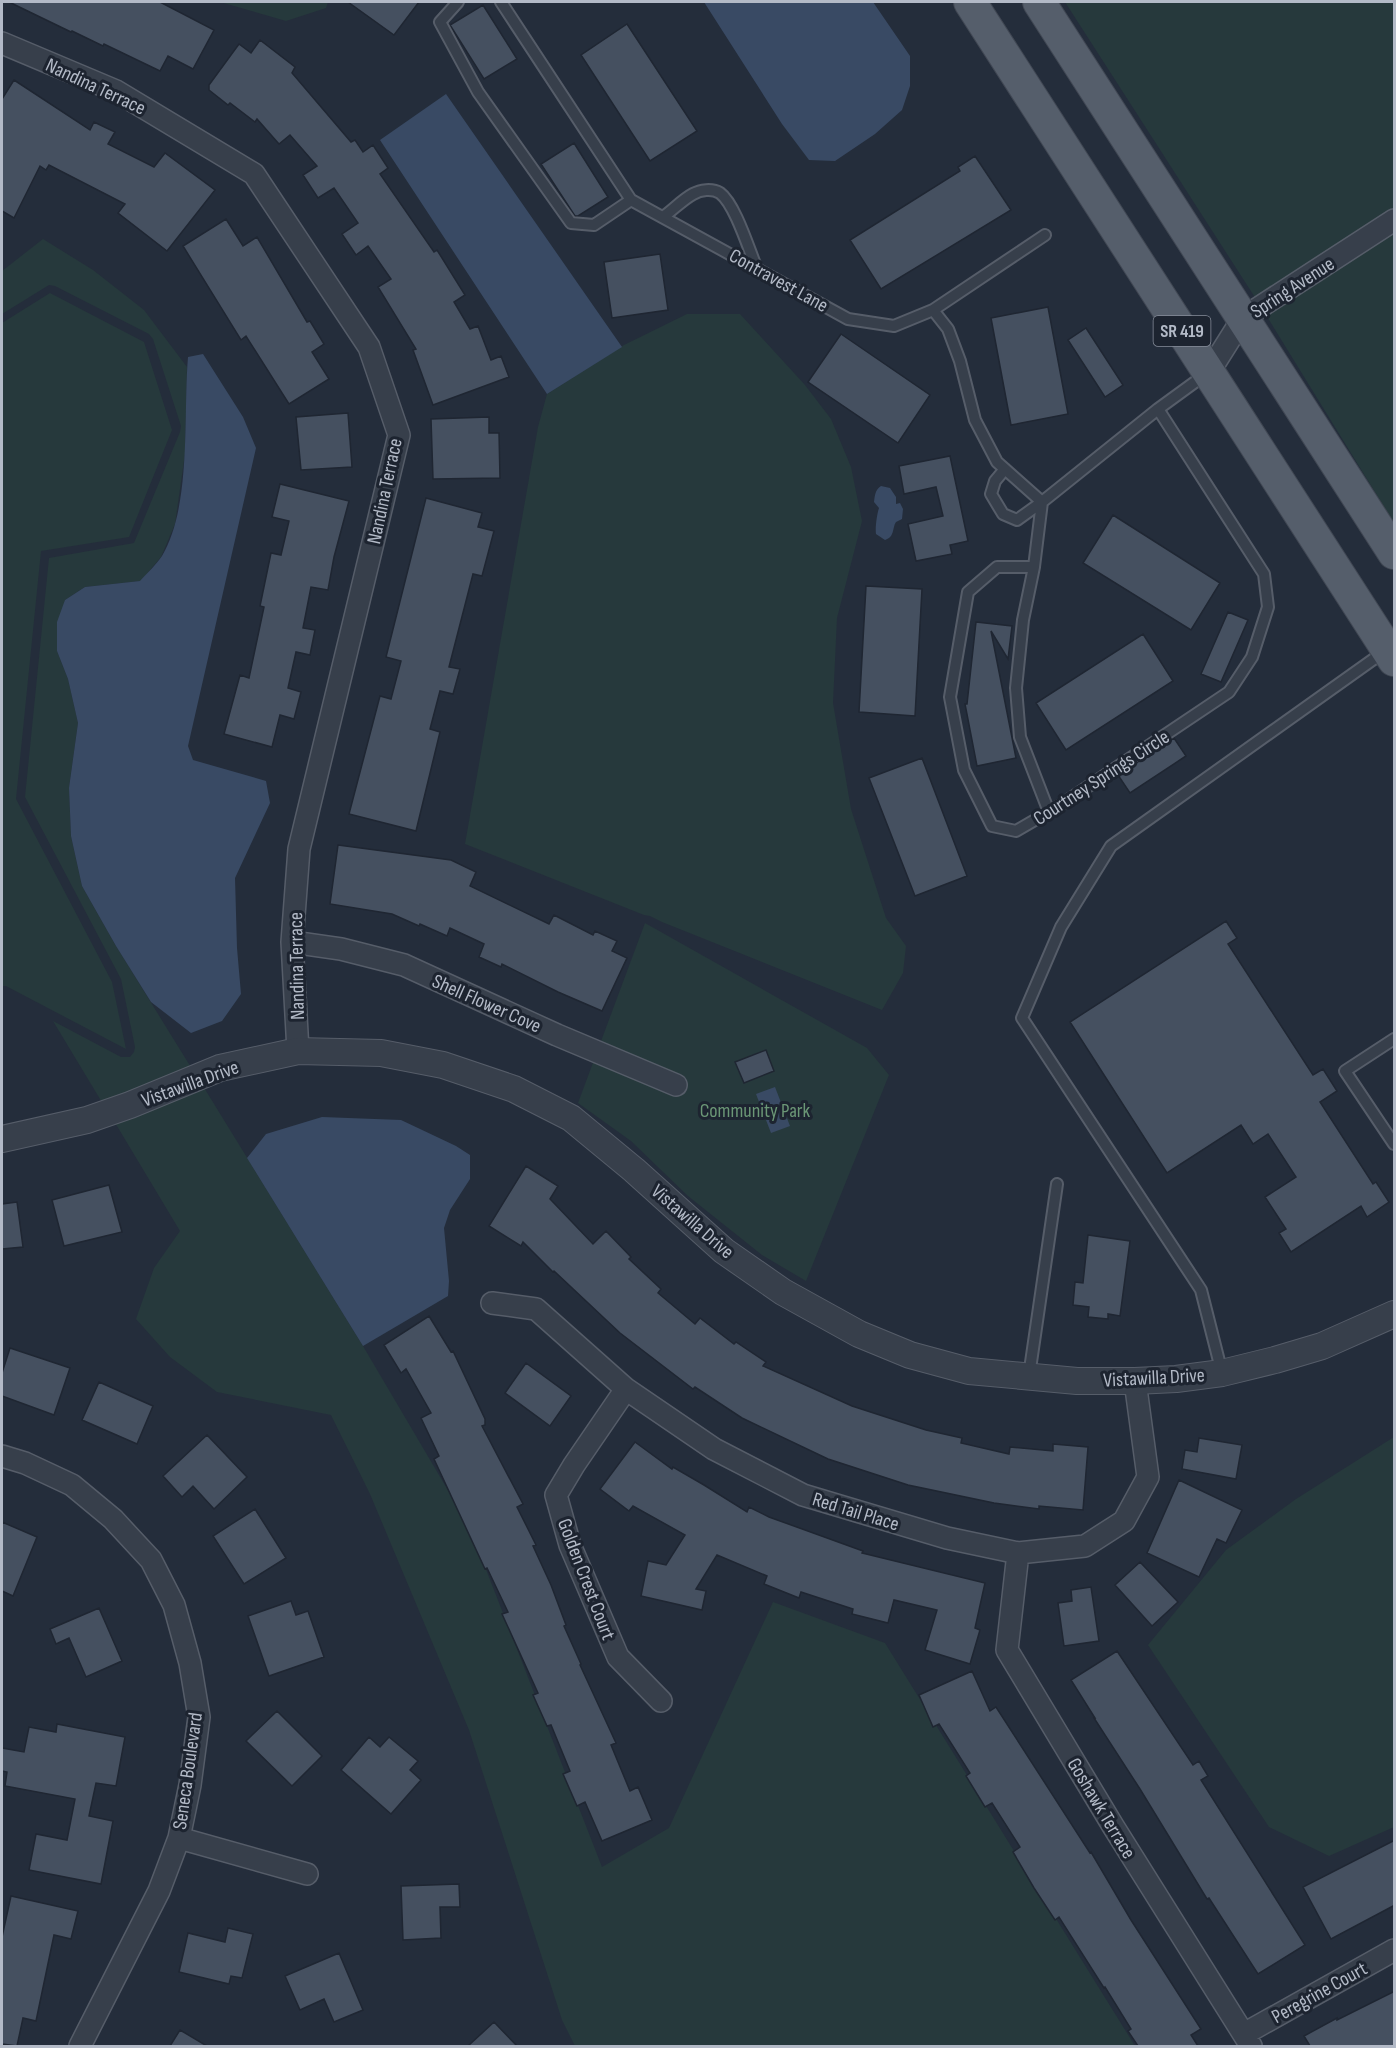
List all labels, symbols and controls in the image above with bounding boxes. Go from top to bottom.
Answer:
street label: Nandina Terrace [42,53,149,121]
street label: Contravest Lane [725,244,832,318]
street label: Spring Avenue [1246,252,1339,324]
road number: SR 419 [1154,316,1210,346]
street label: Nandina Terrace [362,436,408,546]
street label: Courtney Springs Circle [1029,725,1174,831]
street label: Nandina Terrace [284,912,310,1020]
street label: Shell Flower Cove [428,969,545,1039]
street label: Vistawilla Drive [138,1055,242,1113]
park label: Community Park [700,1099,811,1123]
street label: Vistawilla Drive [646,1179,739,1264]
street label: Vistawilla Drive [1103,1363,1205,1393]
street label: Red Tail Place [809,1487,902,1537]
street label: Golden Crest Court [552,1515,620,1643]
street label: Seneca Boulevard [168,1711,208,1831]
street label: Goshawk Terrace [1062,1754,1141,1863]
street label: Peregrine Court [1268,1957,1371,2029]

